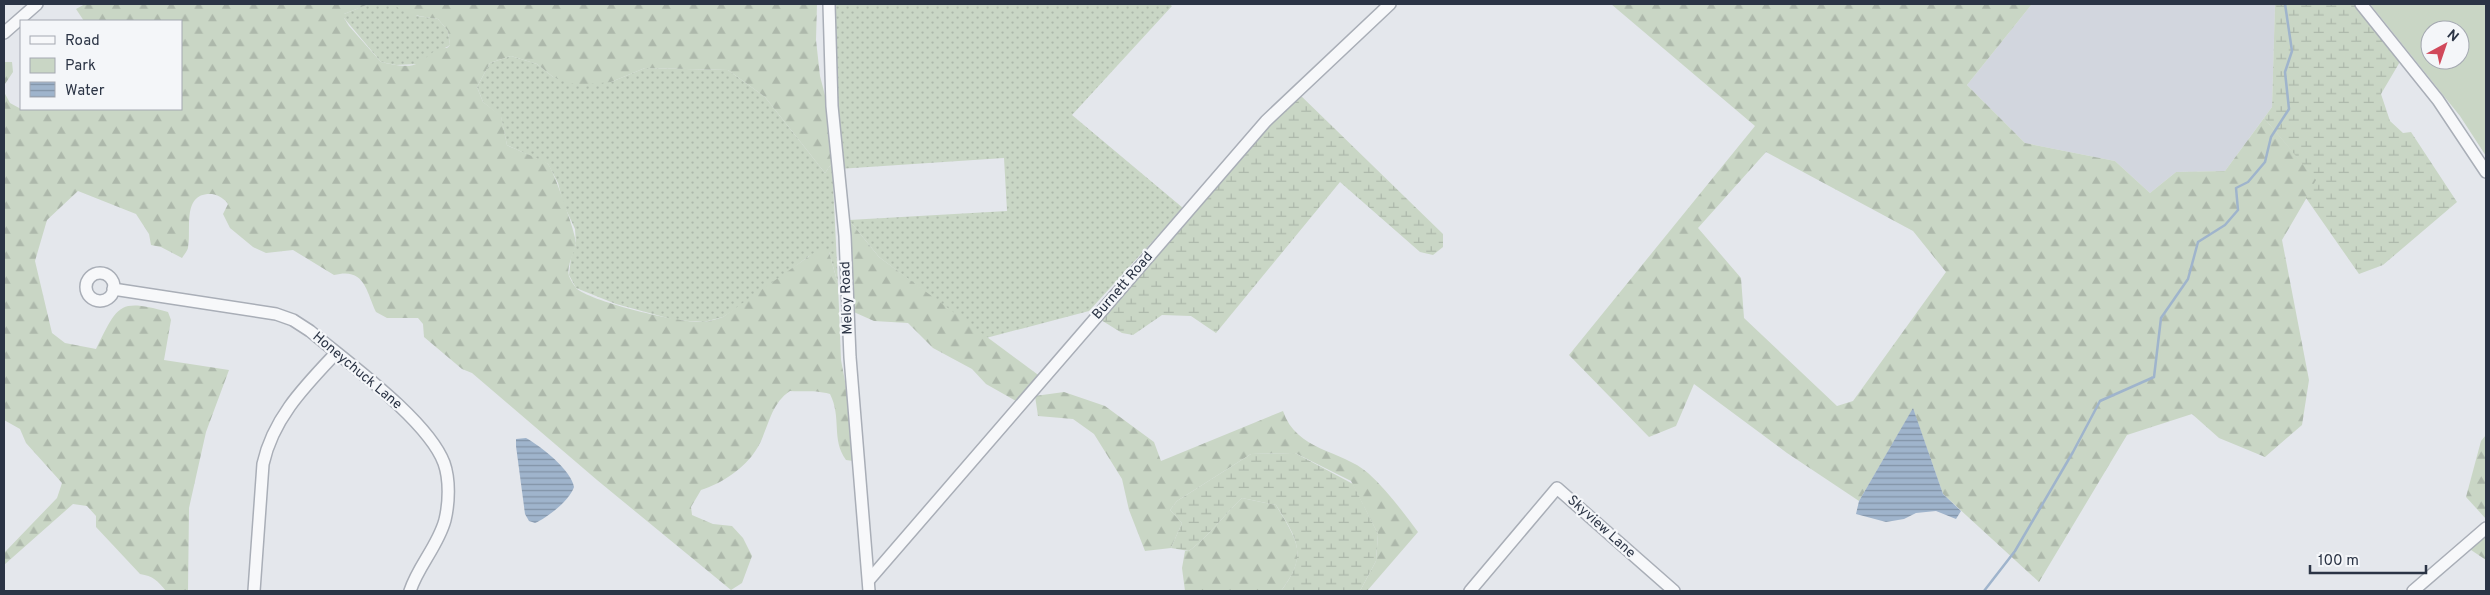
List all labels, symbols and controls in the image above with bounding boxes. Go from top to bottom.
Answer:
legend [20,20,182,110]
north arrow [2420,20,2470,70]
text: N [2443,26,2462,46]
text: Road [65,32,100,51]
text: Park [65,57,96,76]
text: Water [65,82,105,101]
street label: Burnett Road [1089,249,1157,323]
street label: Meloy Road [837,261,857,335]
street label: Honeychuck Lane [309,329,405,413]
street label: Skyview Lane [1563,492,1639,562]
scale bar [2310,542,2426,574]
text: 100 m [2318,552,2359,571]

